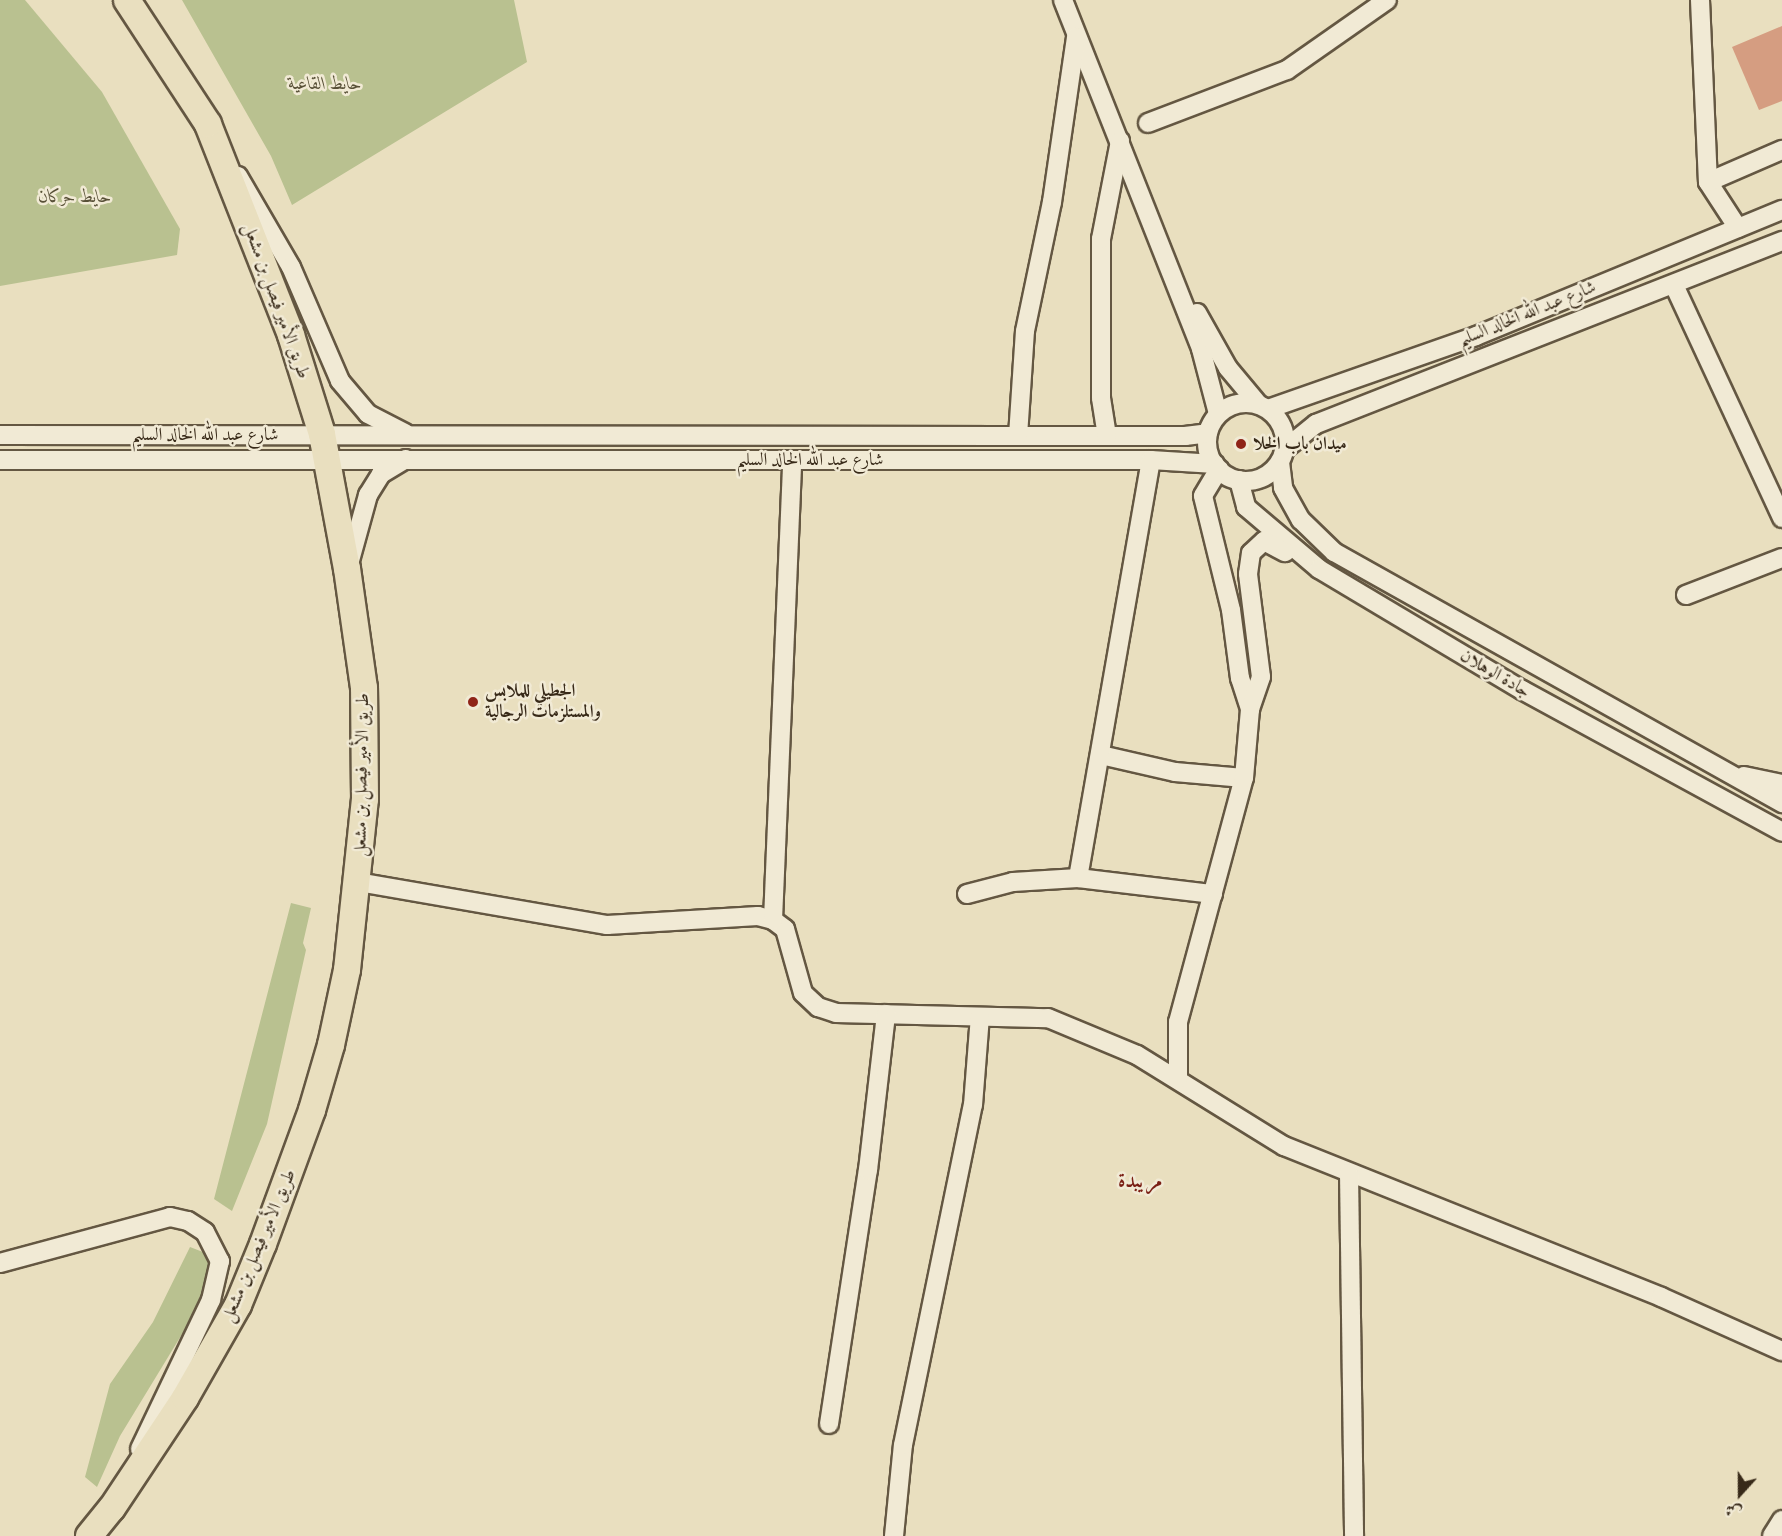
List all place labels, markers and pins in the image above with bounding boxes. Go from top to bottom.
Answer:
place label: ميدان باب الخلا [1253,433,1347,455]
marker: ميدان باب الخلا [1234,437,1248,451]
place label: الجطيلي للملابس والمستلزمات الرجالية [485,681,601,724]
marker: الجطيلي للملابس والمستلزمات الرجالية [466,695,480,709]

